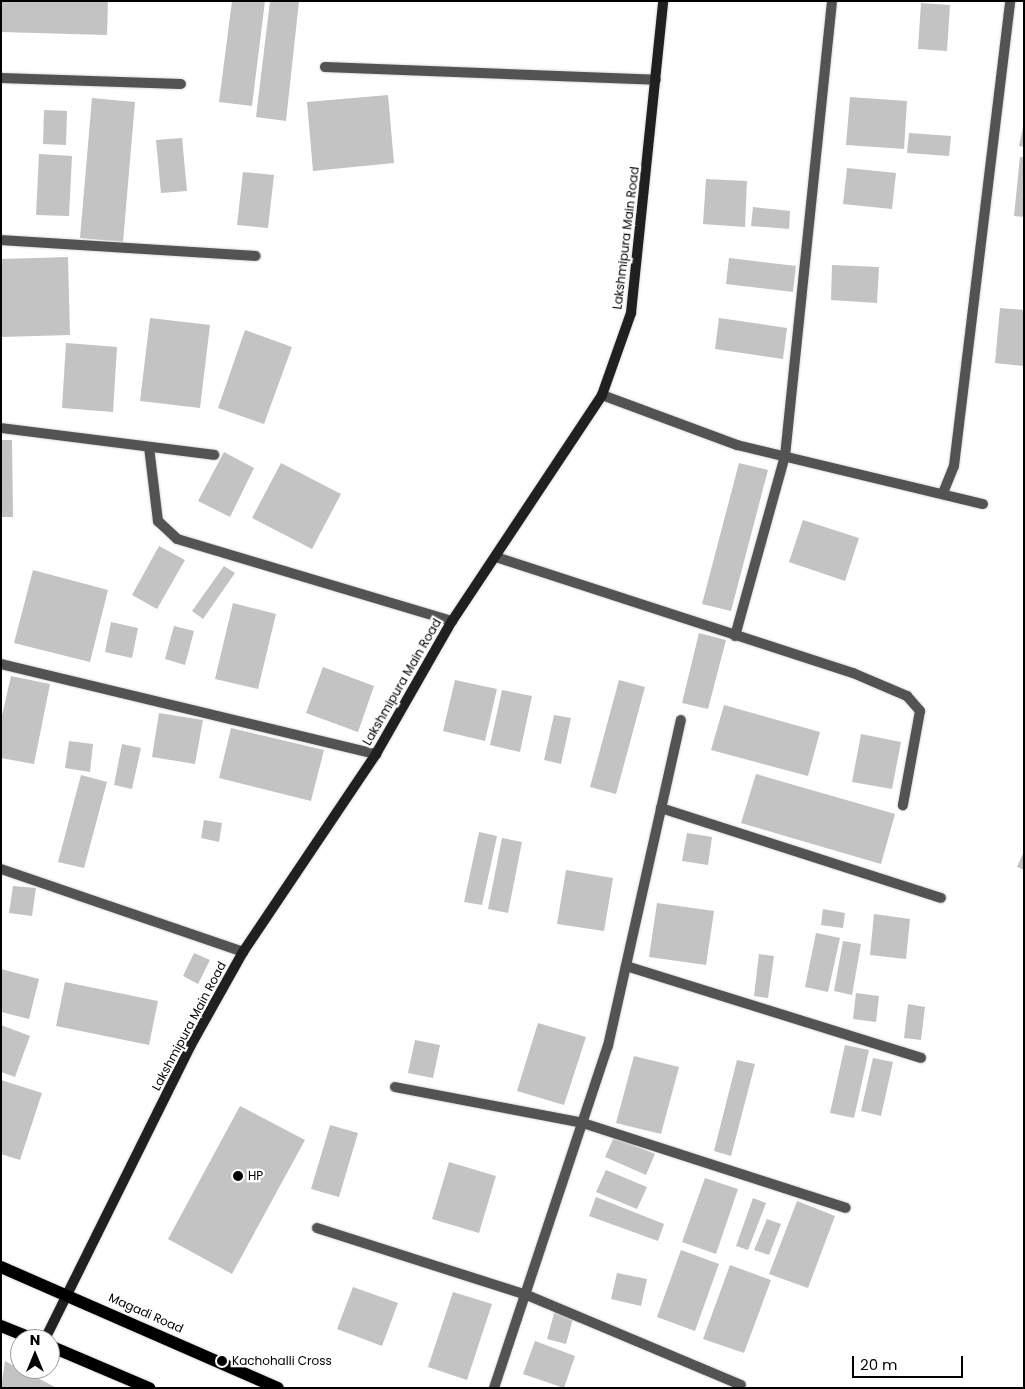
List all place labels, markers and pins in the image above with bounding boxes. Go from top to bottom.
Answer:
place label: HP [248,1169,263,1183]
marker: HP [232,1170,244,1182]
place label: Kachohalli Cross [232,1354,332,1368]
marker: Kachohalli Cross [216,1355,228,1367]

